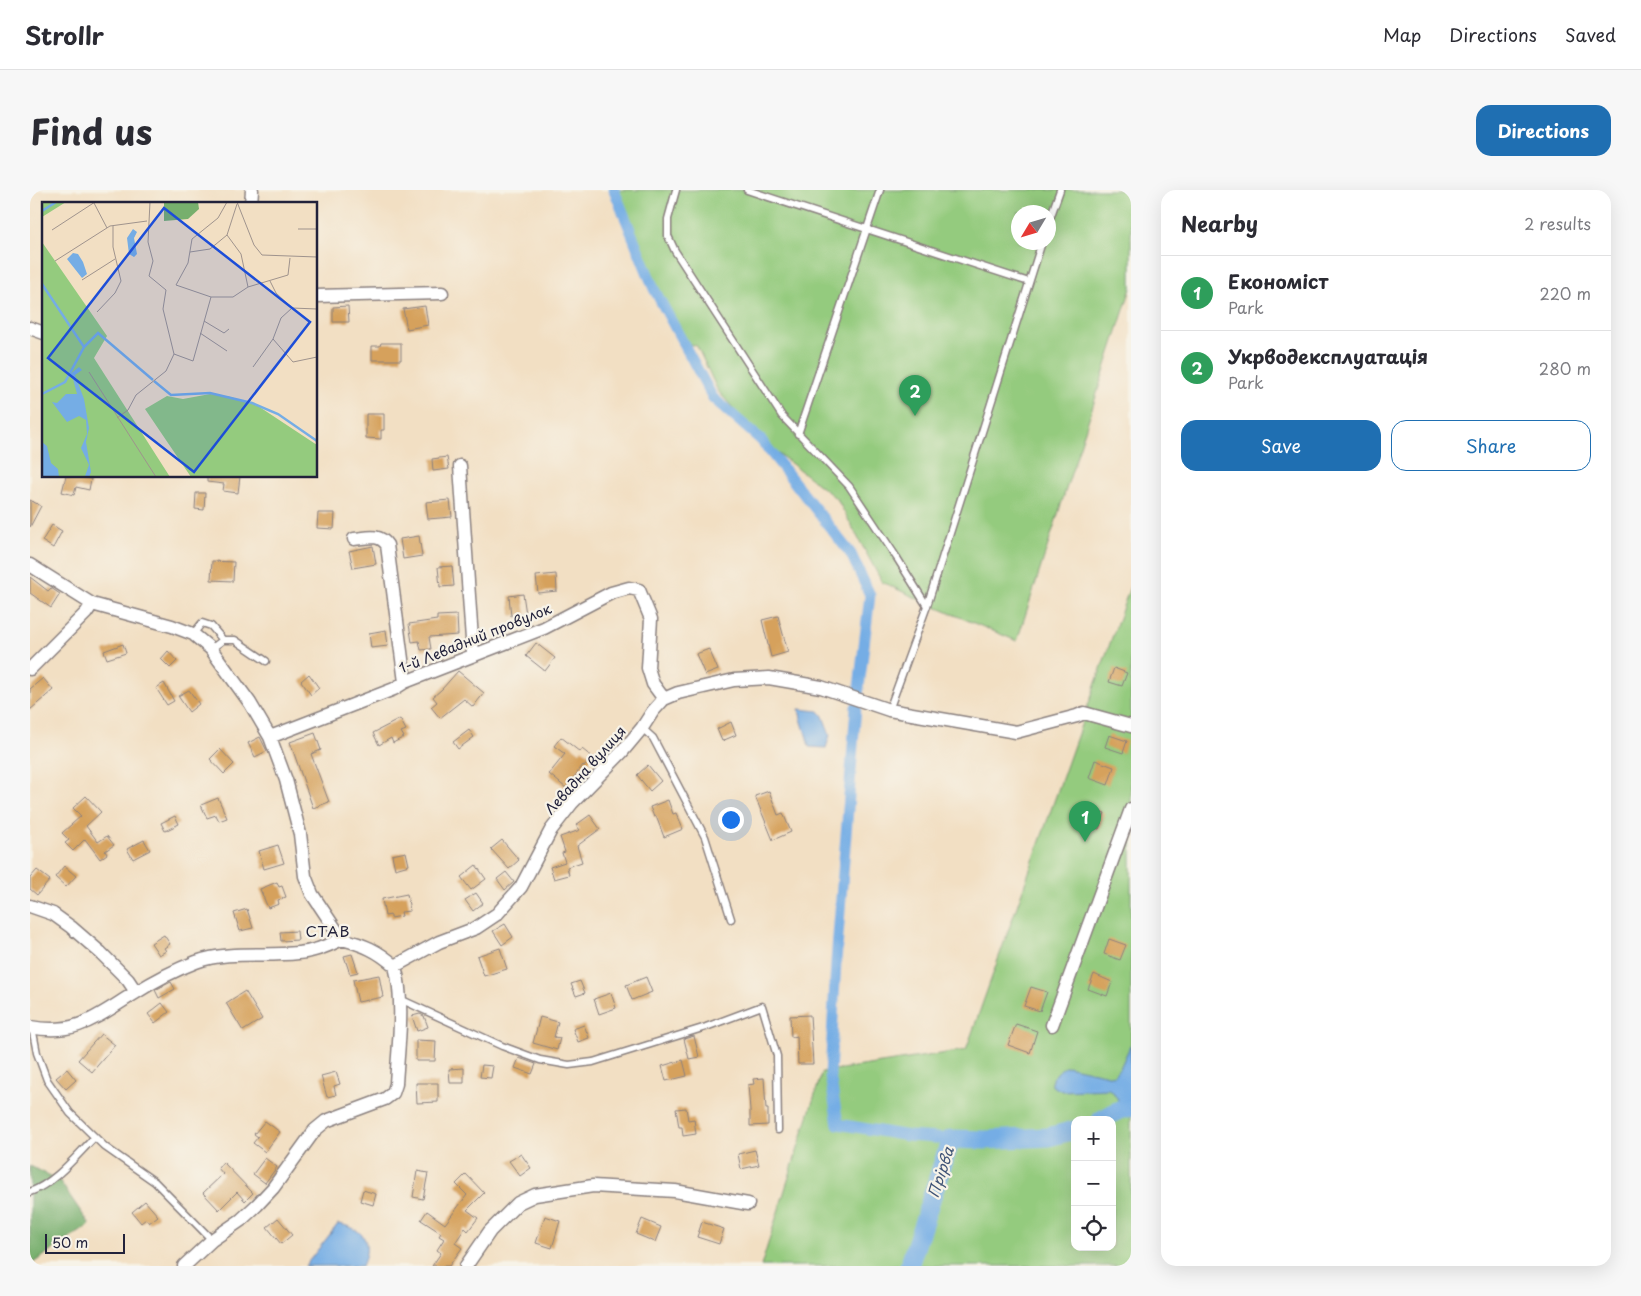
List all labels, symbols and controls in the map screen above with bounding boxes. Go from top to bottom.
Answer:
text: Strollr [25,17,104,53]
text: Map [1383,21,1421,48]
text: Directions [1449,21,1537,48]
text: Saved [1565,21,1616,48]
text: Find us [30,104,152,157]
button: Directions [1476,105,1611,156]
inset map [42,202,318,478]
north arrow [1011,205,1056,250]
text: Nearby [1181,207,1258,239]
text: 2 results [1524,211,1591,235]
text: Економіст [1228,267,1328,295]
text: 1 [1193,281,1201,305]
text: 220 m [1540,281,1591,305]
text: Park [1228,295,1264,319]
text: Укрводексплуатація [1228,342,1428,370]
text: 2 [1191,356,1203,380]
text: 280 m [1539,356,1591,380]
text: Park [1228,370,1264,394]
pin: 2 [899,375,931,416]
button: Save [1181,420,1381,471]
button: Share [1391,420,1591,471]
street label: 1-й Левадний провулок [396,598,555,678]
street label: Левадна вулиця [539,721,631,819]
pin: 1 [1069,801,1101,842]
your location [718,807,744,833]
district label: СТАВ [306,919,350,942]
map controls [1071,1116,1116,1251]
button: + [1071,1116,1116,1161]
water label: Прірва [921,1143,959,1200]
button: − [1071,1161,1116,1206]
button: locate [1071,1206,1116,1251]
scale bar [45,1231,125,1254]
text: 50 m [52,1232,88,1253]

